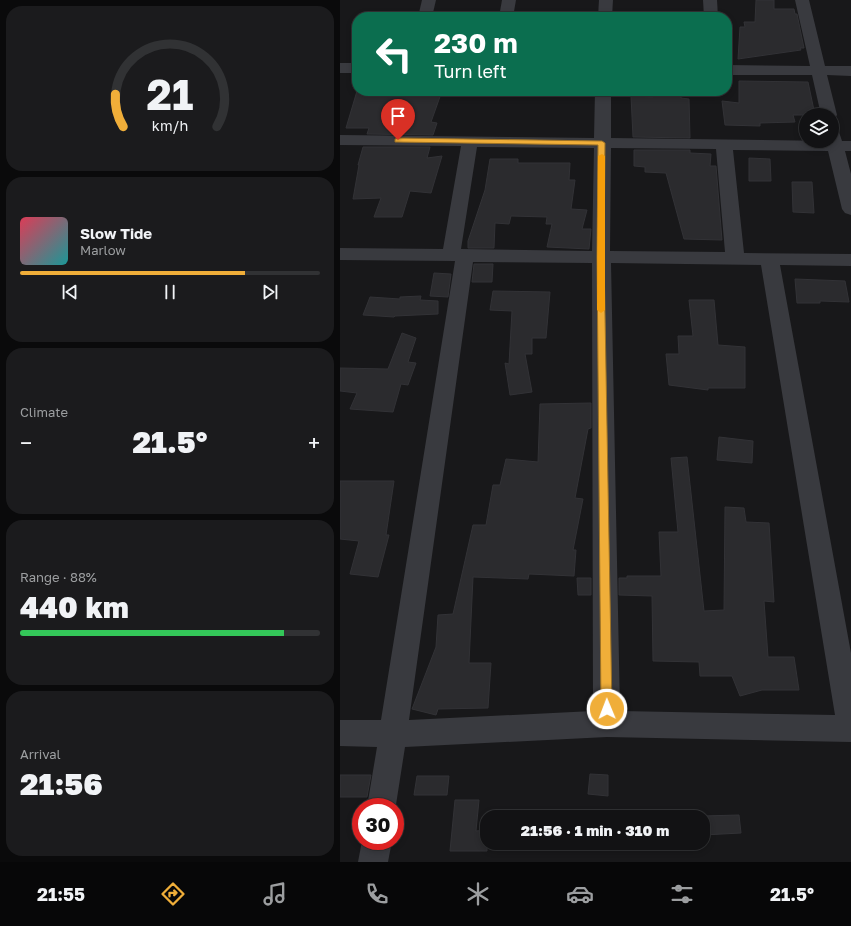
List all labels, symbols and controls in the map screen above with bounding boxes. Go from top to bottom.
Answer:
text: 230 m [434,26,518,59]
icon: left [368,28,420,80]
text: Turn left [434,60,507,82]
text: 21 [147,68,193,118]
pin [381,99,415,140]
icon: arrive [387,105,409,127]
map controls [799,108,839,148]
button: layers [799,108,839,148]
text: km/h [152,116,188,133]
text: Slow Tide [80,224,152,242]
text: Marlow [80,242,126,258]
icon: previous [59,281,81,303]
icon: pause [159,281,181,303]
icon: next [259,281,281,303]
text: Climate [20,404,68,420]
text: 21.5° [133,424,207,460]
text: − [20,429,32,456]
text: + [308,429,320,456]
text: Range · 88% [20,569,97,585]
text: 440 km [20,589,129,625]
position arrow [586,688,628,730]
text: Arrival [20,746,61,762]
text: 21:56 [20,766,103,802]
speed limit sign: 30 [352,798,404,850]
text: 21:56 · 1 min · 310 m [521,821,669,839]
icon: directions [159,880,187,908]
icon: music [261,880,289,908]
icon: phone [363,880,391,908]
icon: climate [464,880,492,908]
icon: car [566,880,594,908]
icon: filters [668,880,696,908]
text: 21:55 [37,883,85,905]
text: 21.5° [770,883,814,905]

